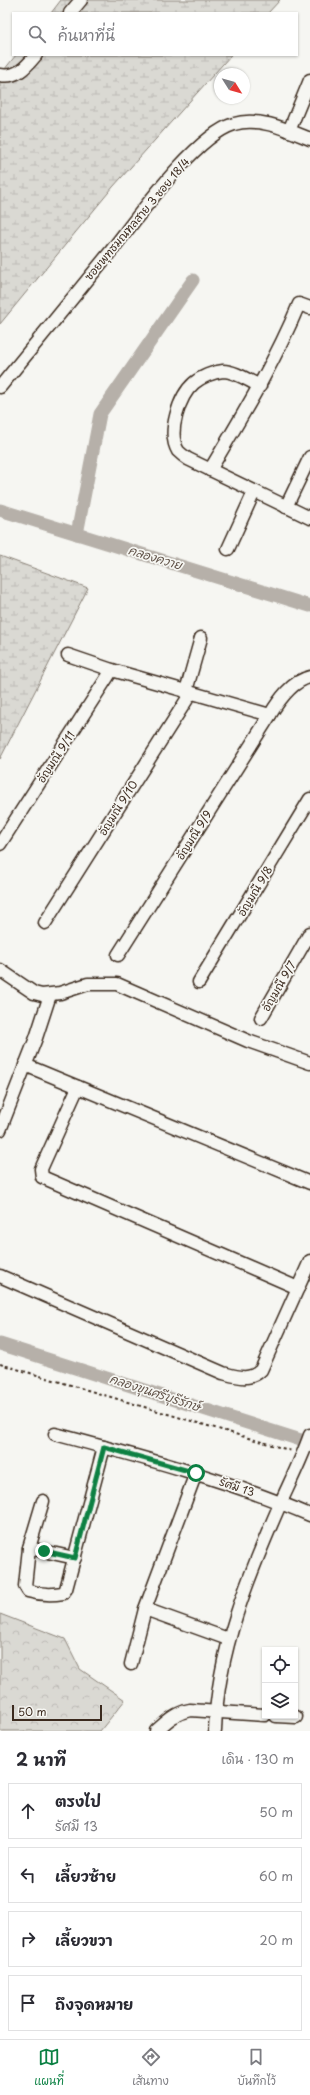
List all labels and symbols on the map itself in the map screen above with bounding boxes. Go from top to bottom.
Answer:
north arrow [214,68,250,104]
street label: ซอยพุทธมณฑลสาย 3 ซอย 18/4 [80,154,194,284]
water label: คลองควาย [126,540,185,574]
street label: อัญมณี 9/11 [33,728,79,786]
street label: อัญมณี 9/10 [94,777,141,839]
street label: อัญมณี 9/9 [172,807,216,863]
street label: อัญมณี 9/8 [233,862,276,919]
street label: อัญมณี 9/7 [257,957,300,1014]
water label: คลองขุนศรีบุรีรักษ์ [107,1369,205,1417]
route start [187,1464,205,1482]
street label: รัศมี 13 [217,1473,257,1500]
route end [35,1542,53,1560]
scale bar [12,1703,102,1722]

